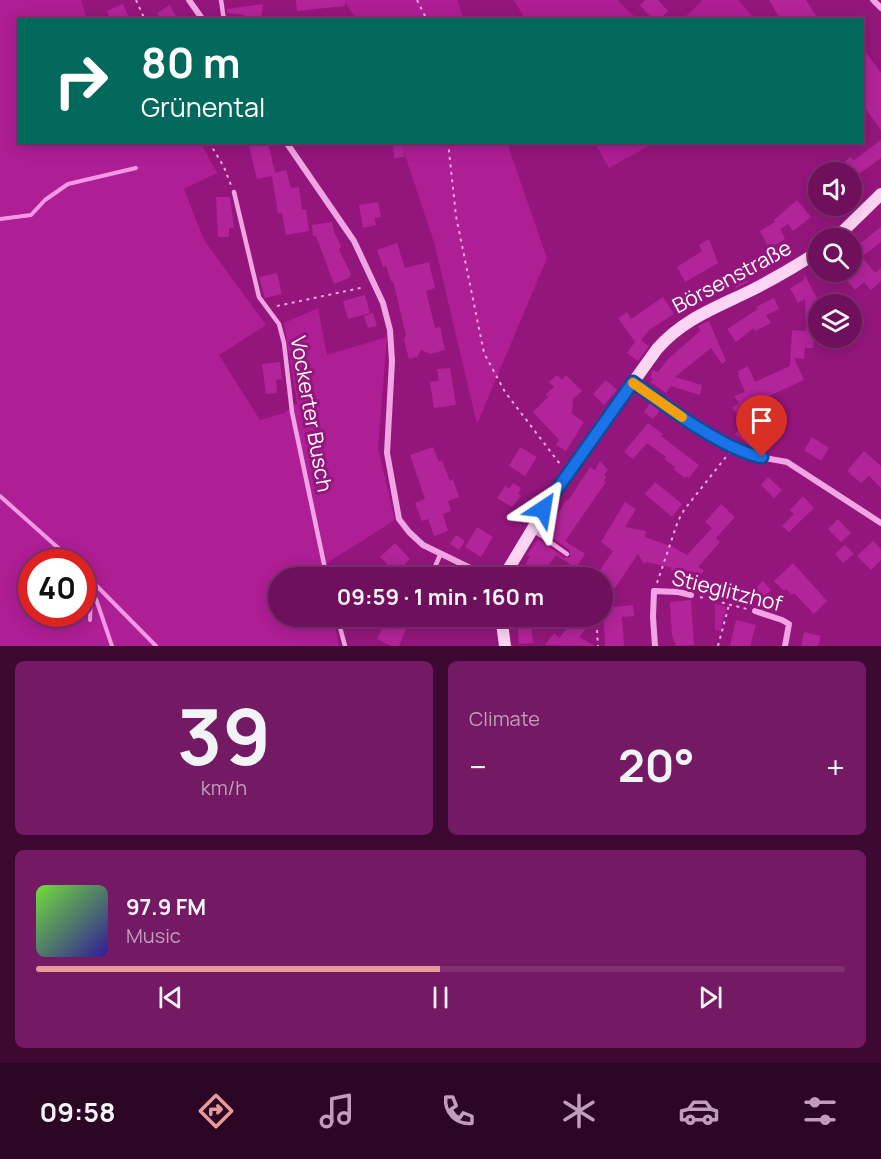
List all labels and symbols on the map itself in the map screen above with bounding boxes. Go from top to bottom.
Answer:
street label: Börsenstraße [667,233,796,319]
street label: Vockerter Busch [284,334,339,494]
pin [736,395,787,457]
position arrow [511,477,575,541]
speed limit sign: 40 [18,549,96,627]
street label: Stieglitzhof [669,563,786,617]

